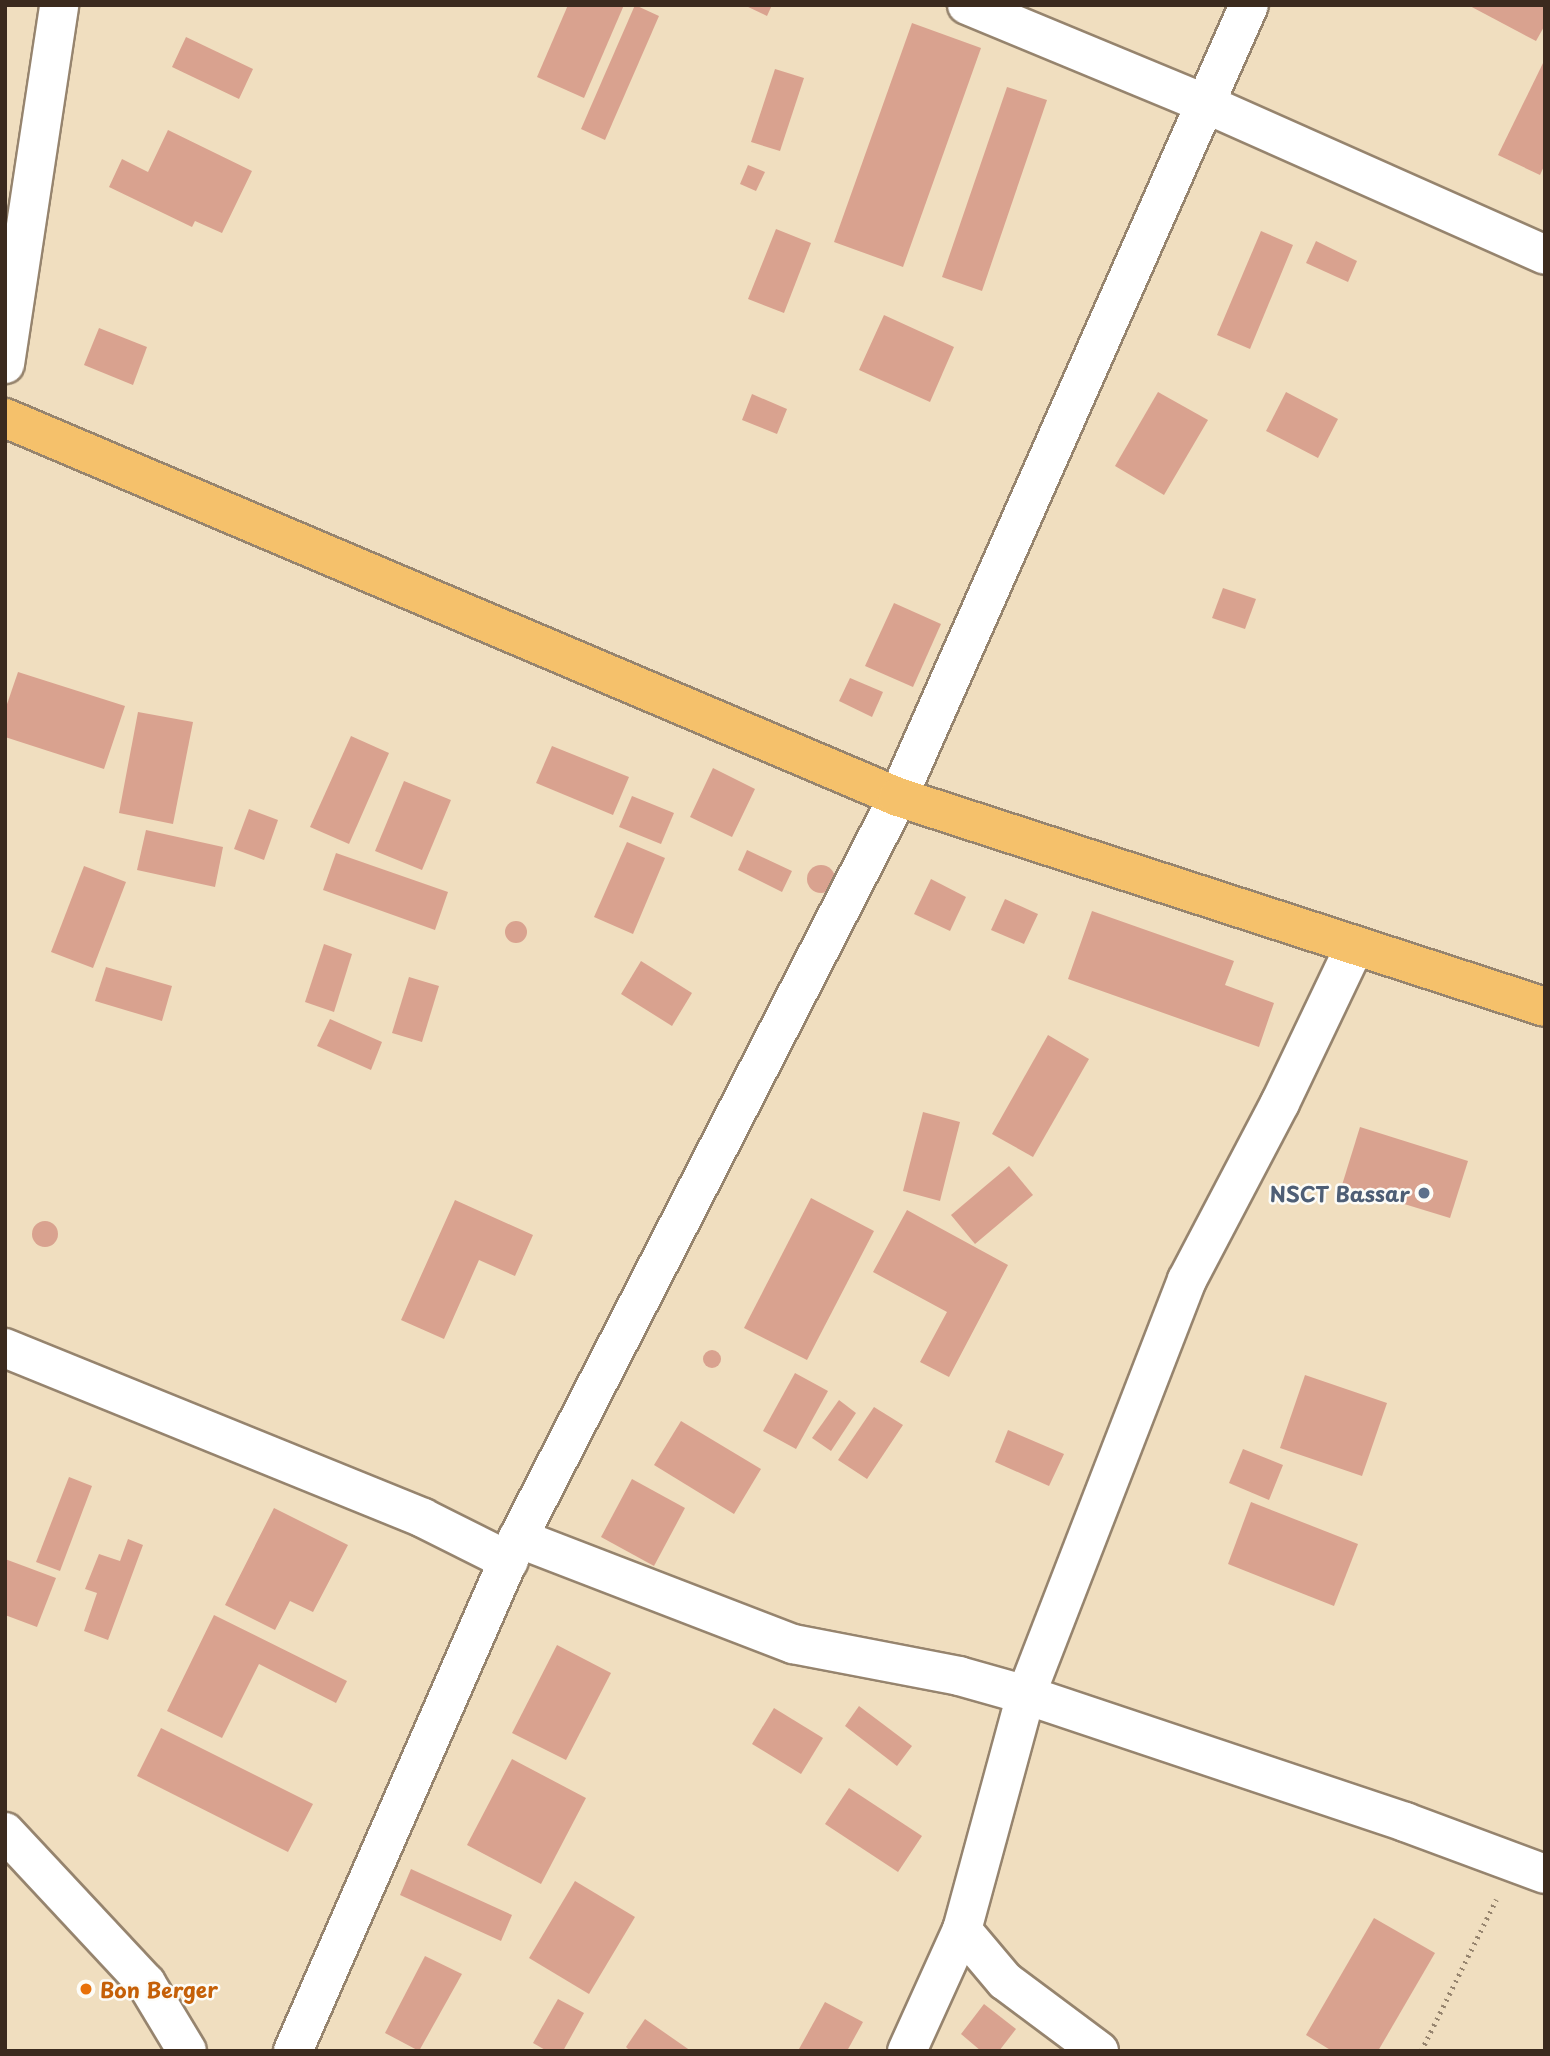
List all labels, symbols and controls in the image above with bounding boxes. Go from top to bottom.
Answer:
place label: NSCT Bassar [1269,1180,1410,1206]
marker: NSCT Bassar [1416,1185,1432,1201]
place label: Bon Berger [100,1976,218,2002]
marker: Bon Berger [78,1981,94,1997]

